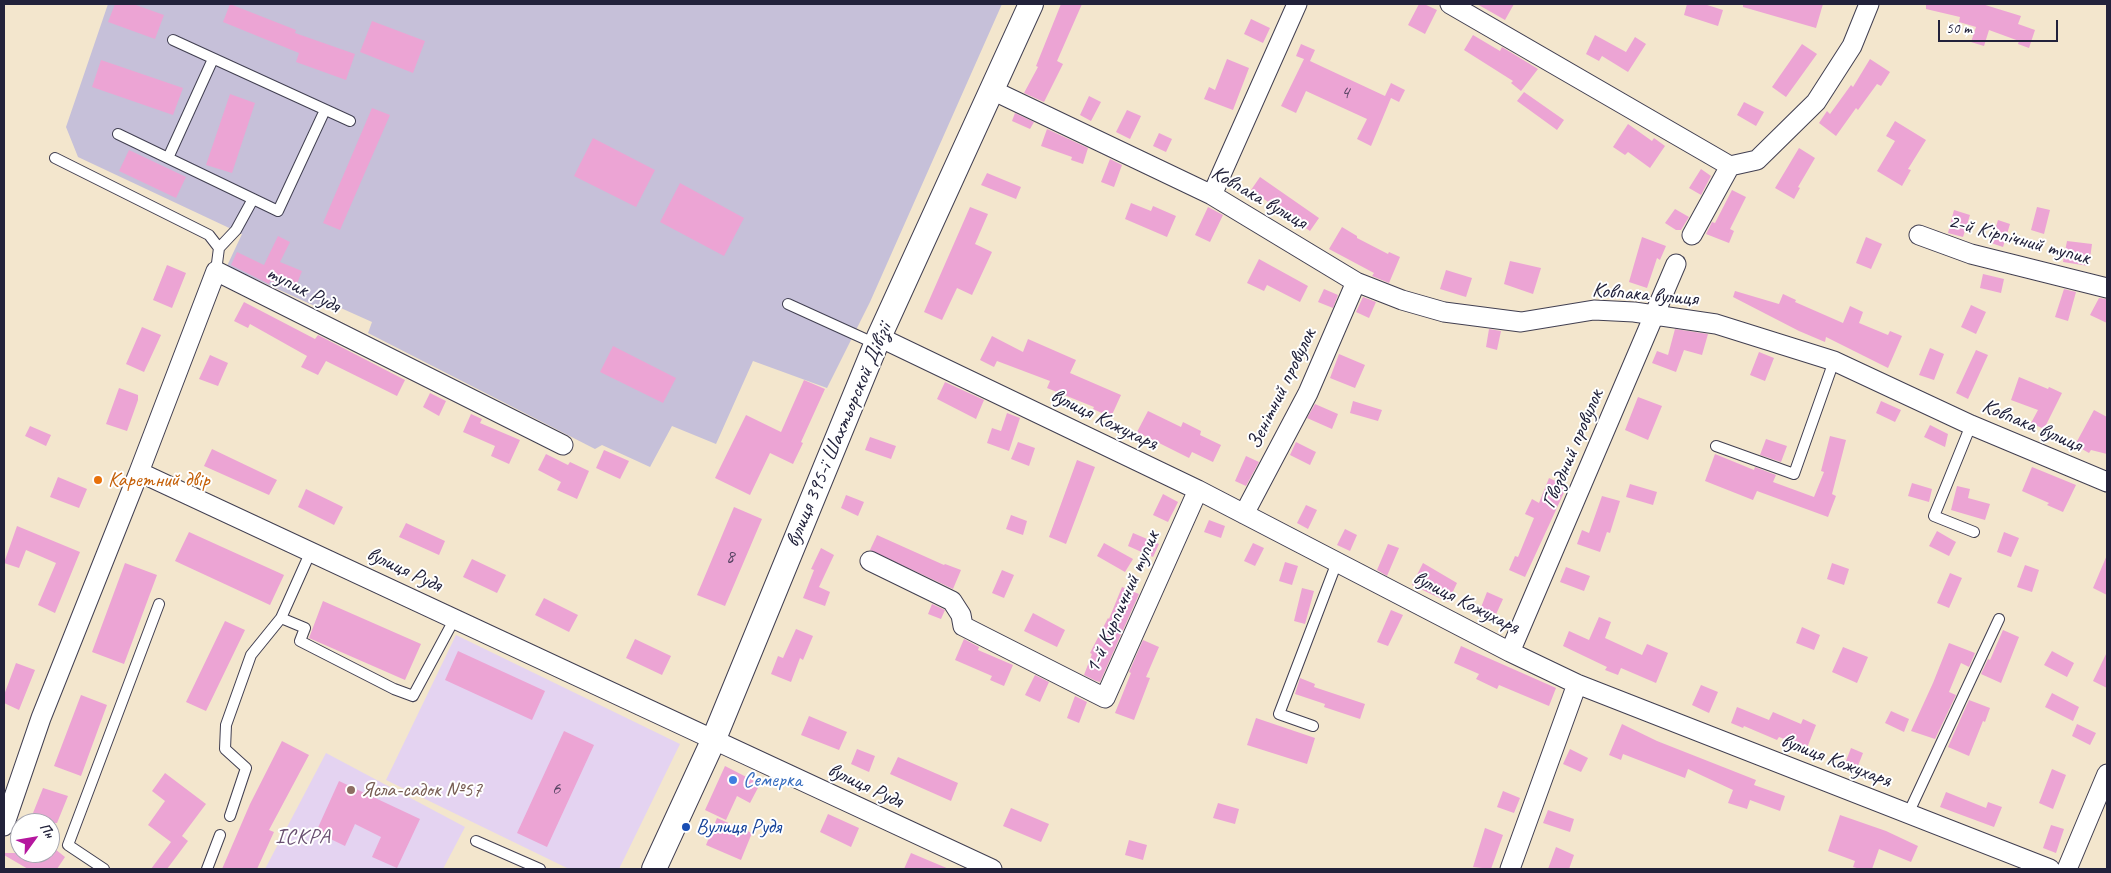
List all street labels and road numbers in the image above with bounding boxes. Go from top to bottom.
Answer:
street label: Ковпака вулиця [1207,161,1311,235]
street label: 2-й Кірпічний тупик [1945,209,2093,271]
street label: тупик Рудя [262,261,344,319]
street label: Ковпака вулиця [1591,278,1699,312]
street label: вулиця 395-ї Шахтьорской Дівізіі [780,319,898,551]
street label: Зенітний провулок [1242,325,1322,453]
street label: вулиця Кожухаря [1046,383,1162,457]
street label: Гвоздний провулок [1537,386,1609,512]
street label: Ковпака вулиця [1978,394,2086,458]
street label: 1-й Кирпичний тупик [1080,527,1166,677]
street label: вулиця Рудя [362,542,446,598]
street label: вулиця Кожухаря [1409,565,1523,641]
street label: вулиця Кожухаря [1777,728,1895,794]
street label: вулиця Рудя [823,758,907,814]

